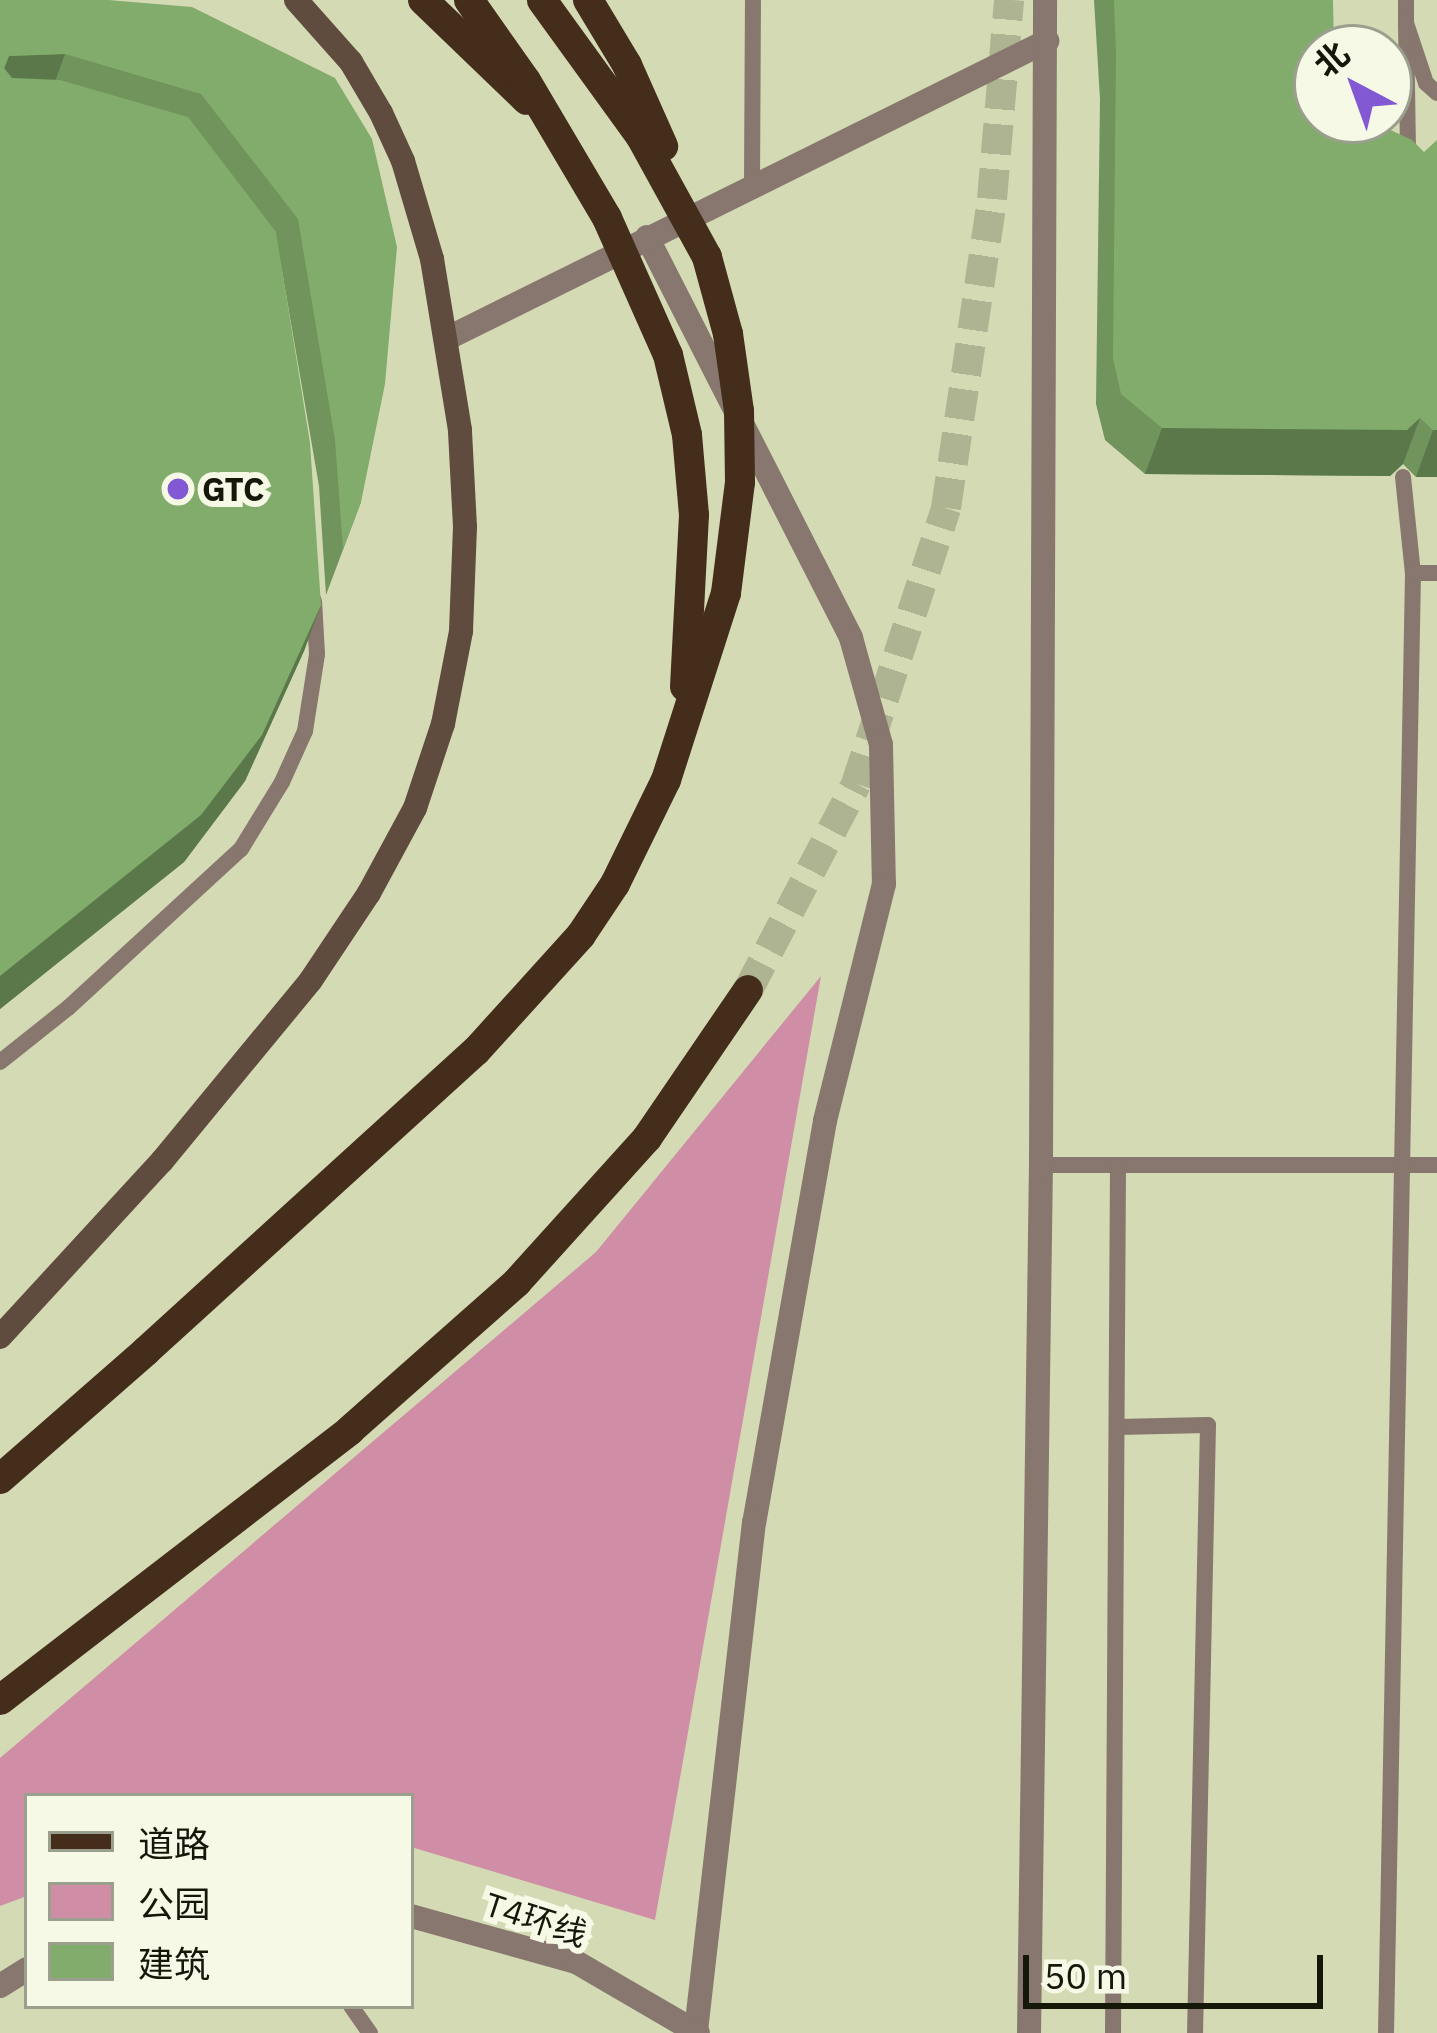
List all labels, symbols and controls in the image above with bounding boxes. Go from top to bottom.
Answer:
north arrow [1293,24,1413,144]
text: 北 [1304,32,1358,86]
place label: GTC [202,469,264,509]
marker: GTC [165,476,191,502]
legend [24,1793,414,2009]
text: 道路 [138,1820,210,1867]
text: 公园 [138,1880,210,1927]
street label: T4环线 [480,1884,592,1954]
scale bar [1029,1931,1329,2005]
text: 建筑 [138,1940,210,1987]
text: 50 m [1044,1952,1127,1999]

